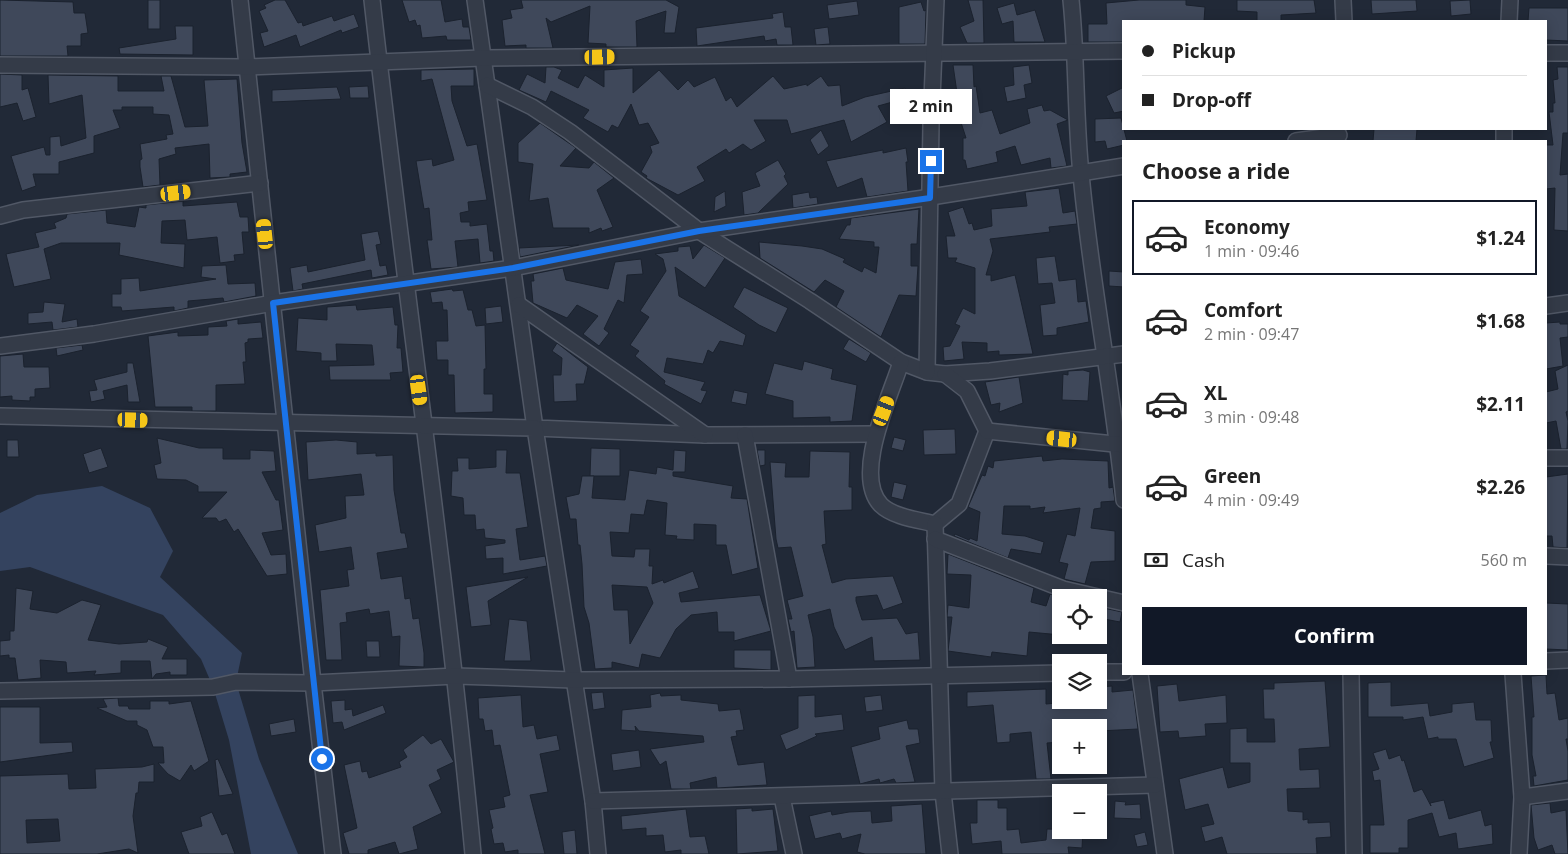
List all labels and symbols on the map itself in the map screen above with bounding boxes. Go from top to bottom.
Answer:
car [584,49,615,65]
callout: 2 min [890,89,972,124]
route end [920,150,942,172]
car [160,184,191,202]
car [255,218,274,250]
car [409,374,428,406]
car [871,394,896,428]
car [117,412,148,428]
car [1046,430,1077,448]
route start [311,748,333,770]

